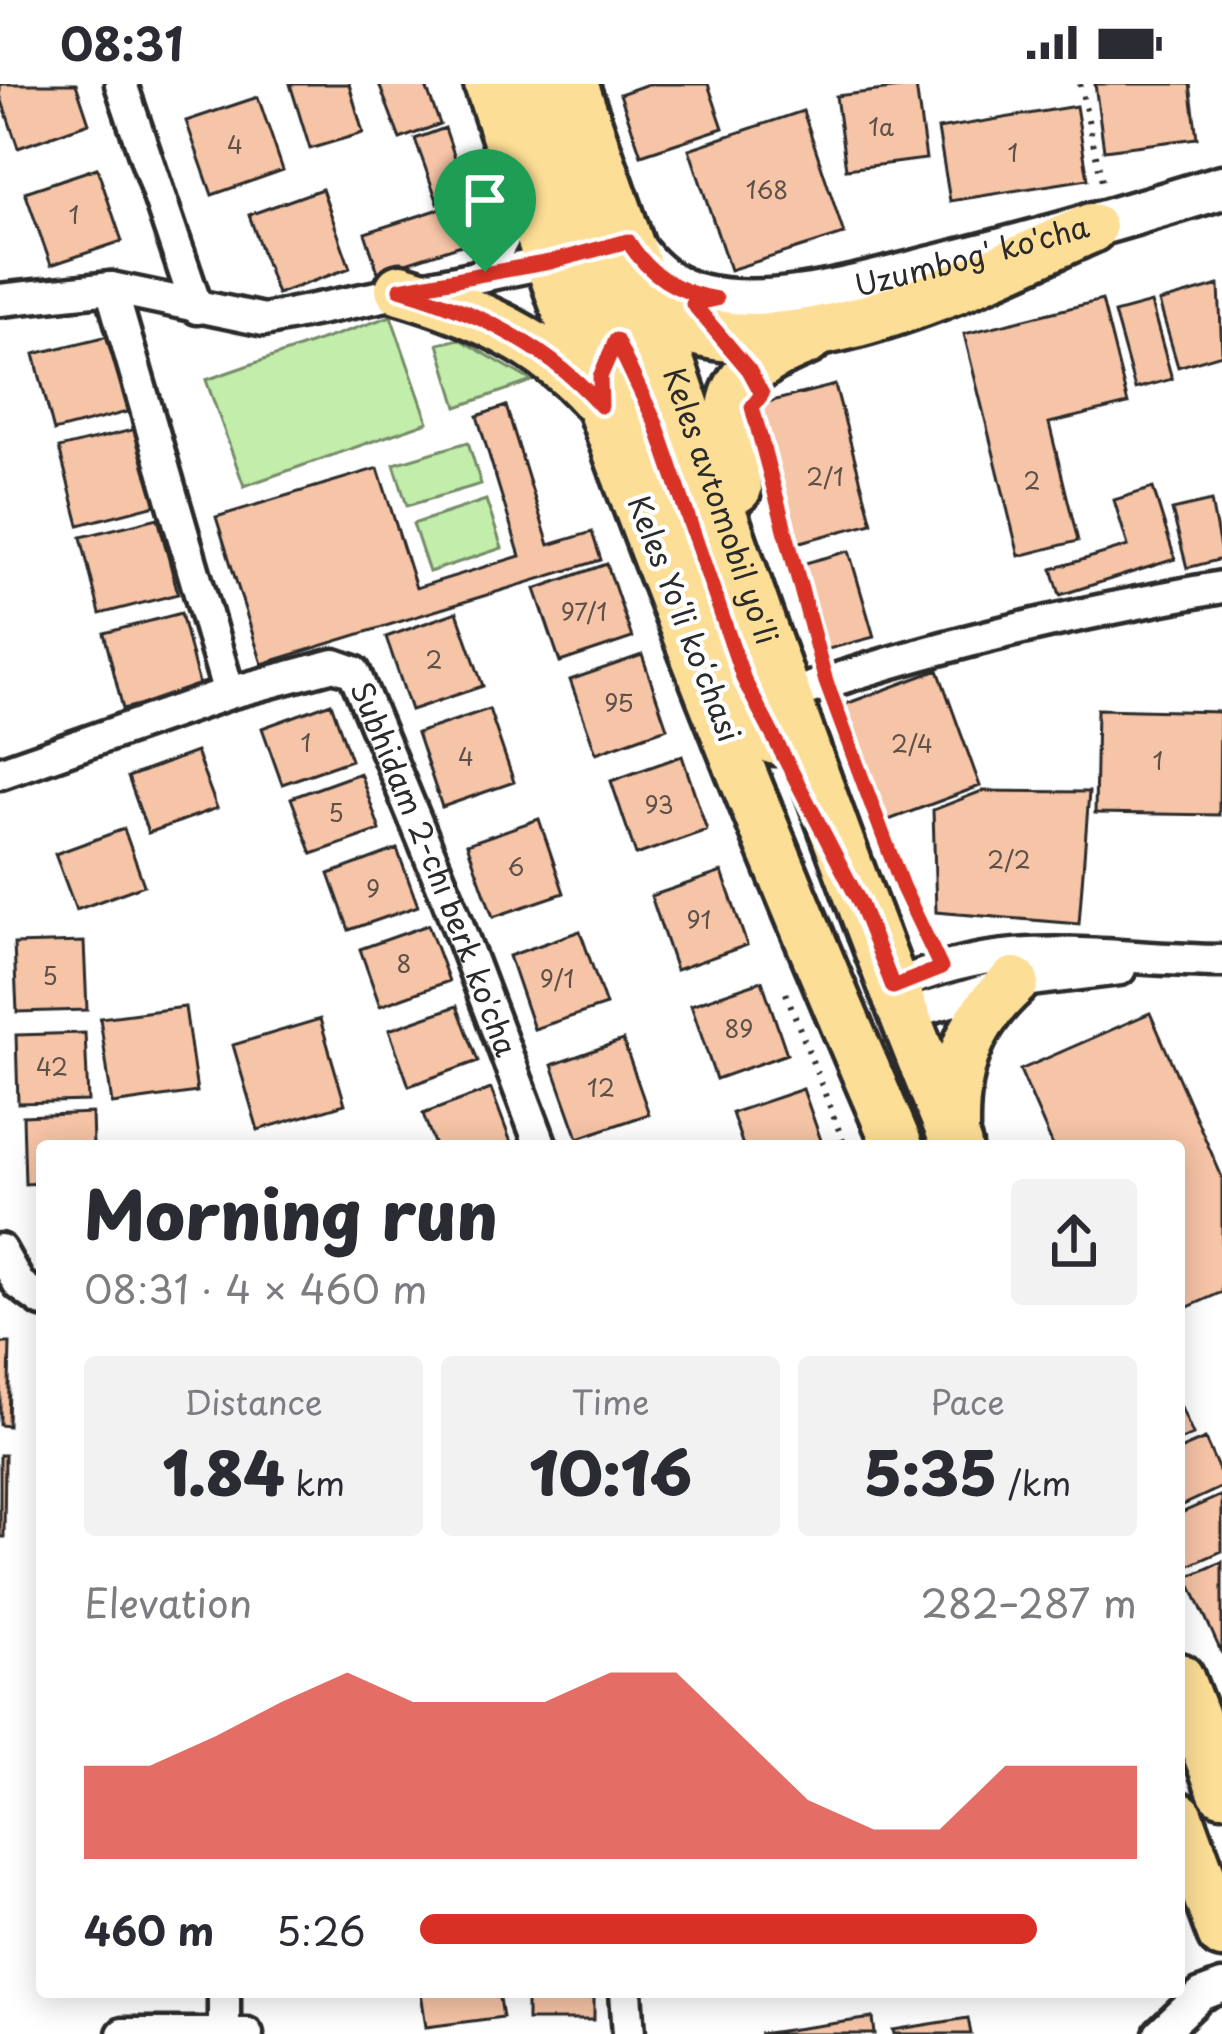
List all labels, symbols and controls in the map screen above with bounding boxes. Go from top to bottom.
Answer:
text: 08:31 [60,8,183,76]
house number: 1a [868,108,894,144]
house number: 4 [227,126,243,162]
house number: 1 [1008,134,1018,170]
pin [434,149,536,272]
icon: arrive [452,167,518,233]
house number: 168 [746,171,788,207]
house number: 1 [69,196,79,232]
street label: Uzumbog' ko'cha [850,202,1094,307]
street label: Keles avtomobil yo'li [653,361,791,650]
house number: 2/1 [806,458,844,494]
house number: 2 [1024,462,1041,498]
street label: Keles Yoʻli koʻchasi [618,488,753,748]
house number: 97/1 [561,593,607,629]
house number: 2 [426,641,443,677]
street label: Subhidam 2-chi berk ko'cha [340,674,530,1063]
house number: 95 [604,684,634,720]
house number: 1 [301,724,311,760]
house number: 2/4 [891,725,933,761]
house number: 4 [458,738,474,774]
house number: 1 [1153,742,1163,778]
house number: 93 [644,786,674,822]
house number: 5 [328,794,344,830]
house number: 2/2 [987,841,1031,877]
house number: 6 [508,848,524,884]
house number: 9 [366,870,380,906]
house number: 91 [687,901,711,937]
house number: 8 [397,945,412,981]
house number: 5 [42,957,58,993]
house number: 9/1 [540,960,574,996]
house number: 89 [725,1010,753,1046]
house number: 42 [36,1048,68,1084]
house number: 12 [587,1069,615,1105]
text: Morning run [84,1163,498,1262]
button: share [1011,1179,1137,1305]
text: 08:31 · 4 × 460 m [84,1258,428,1317]
text: Distance [184,1376,323,1426]
text: Time [572,1376,649,1426]
text: Pace [930,1376,1005,1426]
text: 1.84 [162,1426,285,1516]
text: 10:16 [529,1426,692,1516]
text: 5:35 [864,1426,997,1516]
text: km [285,1457,345,1507]
text: /km [997,1457,1071,1507]
text: Elevation [84,1572,252,1631]
text: 282–287 m [920,1572,1137,1631]
text: 460 m [84,1900,214,1959]
text: 5:26 [276,1900,366,1959]

